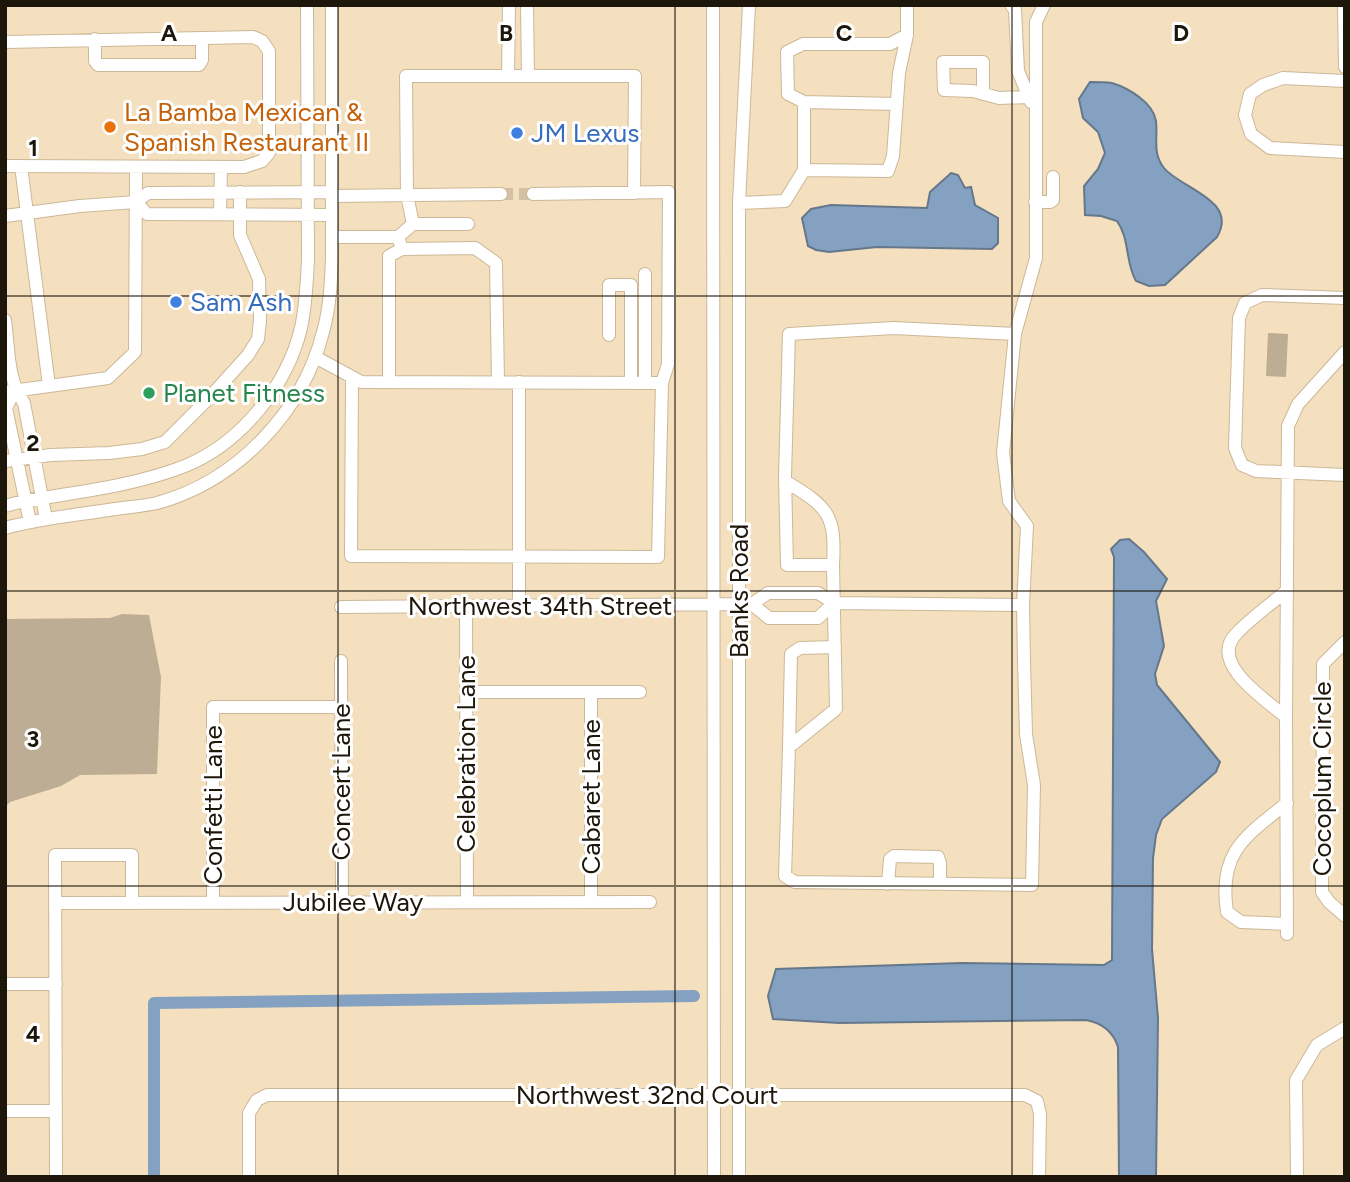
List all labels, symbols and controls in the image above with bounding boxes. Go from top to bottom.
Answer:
text: A [161,19,178,47]
text: B [499,19,513,47]
text: C [836,19,853,47]
text: D [1173,19,1189,47]
place label: La Bamba Mexican & Spanish Restaurant II [124,96,369,158]
place label: JM Lexus [531,117,639,149]
marker: La Bamba Mexican & Spanish Restaurant II [102,119,118,135]
marker: JM Lexus [509,125,525,141]
text: 1 [28,134,38,162]
place label: Sam Ash [190,286,292,318]
marker: Sam Ash [168,294,184,310]
place label: Planet Fitness [163,377,325,409]
marker: Planet Fitness [141,385,157,401]
text: 2 [26,429,40,457]
street label: Banks Road [723,524,755,658]
street label: Northwest 34th Street [408,590,672,622]
street label: Celebration Lane [450,655,482,853]
street label: Cocoplum Circle [1306,682,1338,876]
street label: Concert Lane [325,703,357,861]
street label: Cabaret Lane [575,719,607,875]
text: 3 [27,725,39,753]
street label: Confetti Lane [197,725,229,885]
street label: Jubilee Way [283,886,423,918]
text: 4 [26,1020,40,1048]
street label: Northwest 32nd Court [516,1079,778,1111]

